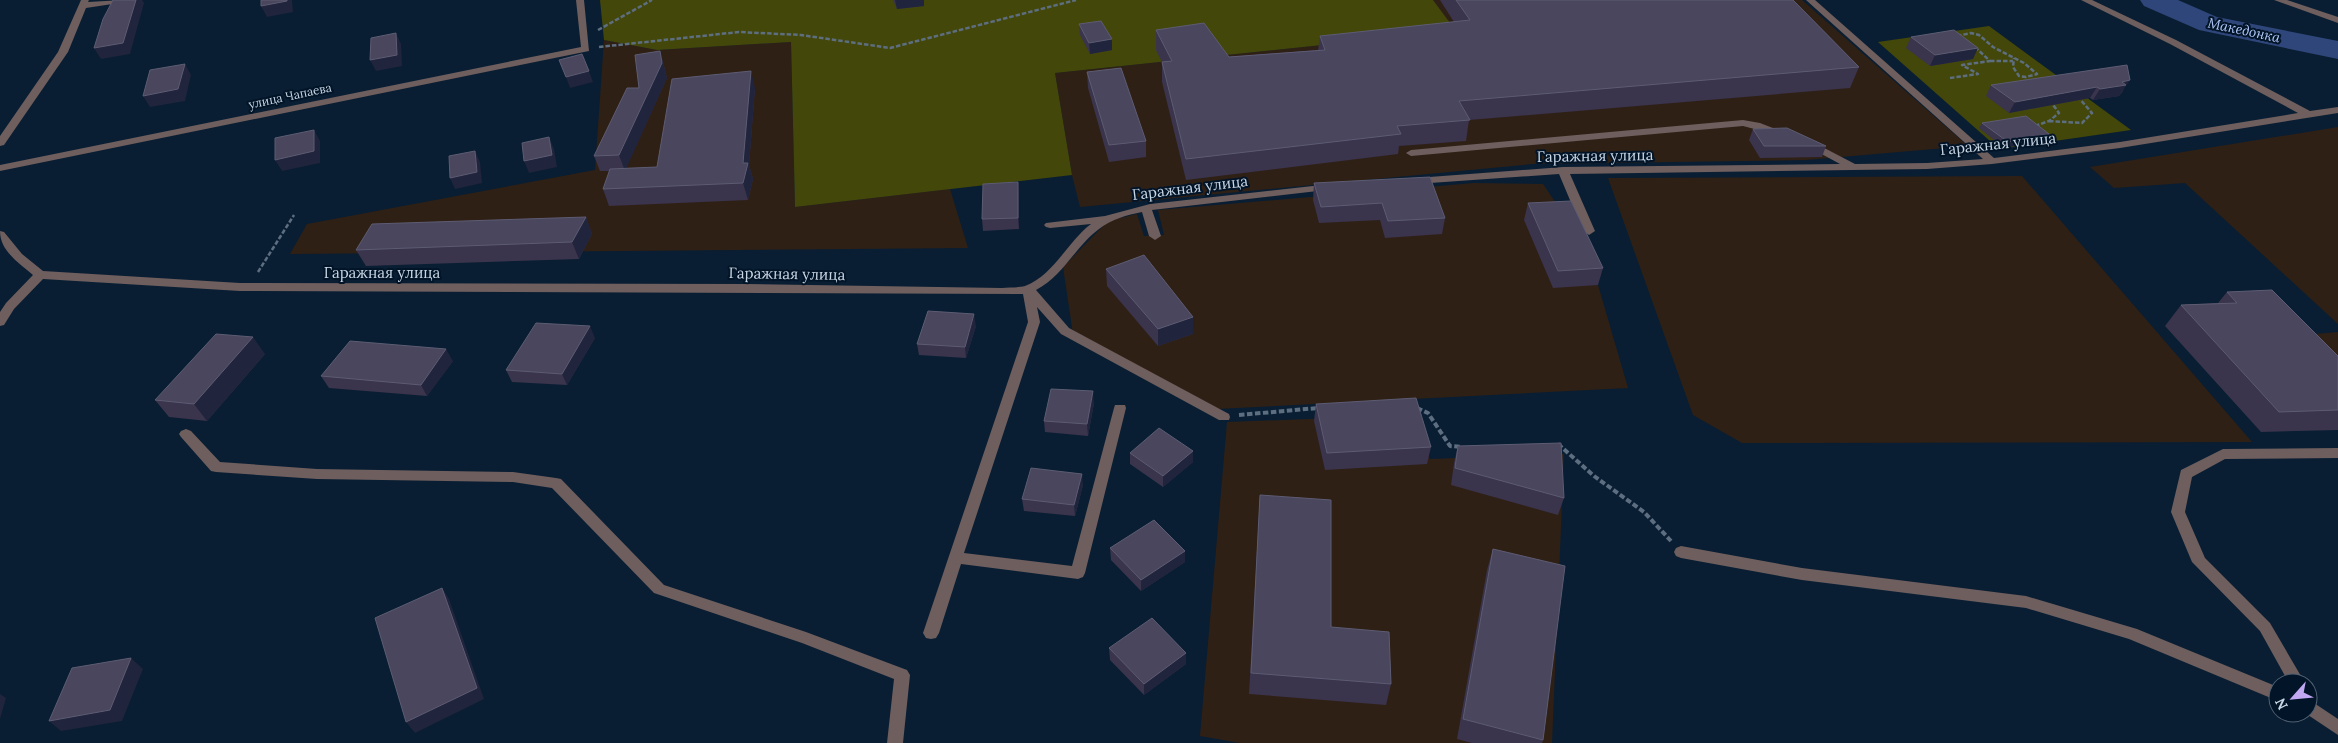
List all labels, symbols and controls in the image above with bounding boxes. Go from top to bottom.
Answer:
water label: Македонка [2206,14,2282,47]
street label: улица Чапаева [247,79,333,112]
street label: Гаражная улица [1939,128,2057,159]
street label: Гаражная улица [1537,145,1654,166]
street label: Гаражная улица [1131,171,1249,204]
street label: Гаражная улица [324,263,441,282]
street label: Гаражная улица [729,263,846,284]
north arrow [2268,673,2318,723]
text: N [2271,695,2292,713]

